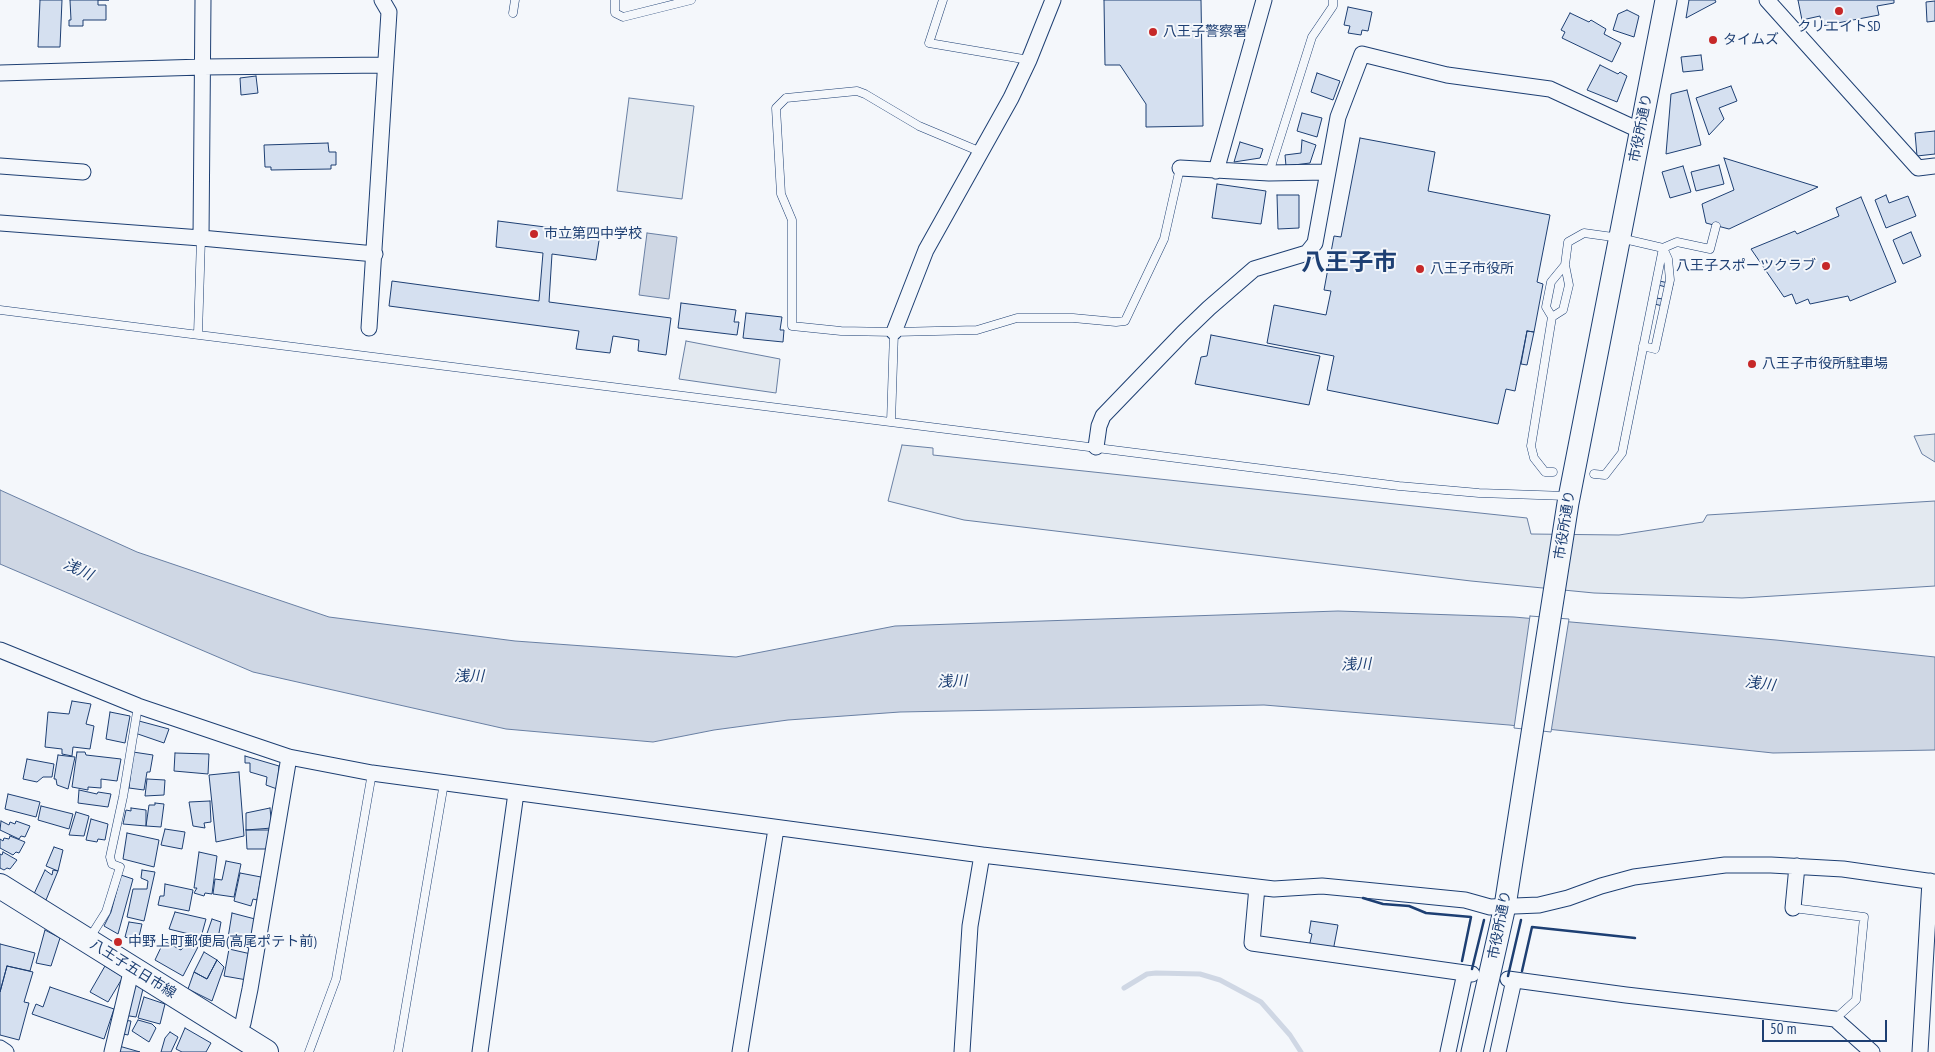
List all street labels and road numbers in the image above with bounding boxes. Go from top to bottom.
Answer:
street label: 市役所通り [1626,92,1656,164]
street label: 市役所通り [1551,489,1579,561]
street label: 市役所通り [1485,889,1515,961]
street label: 八王子五日市線 [87,936,179,1002]

